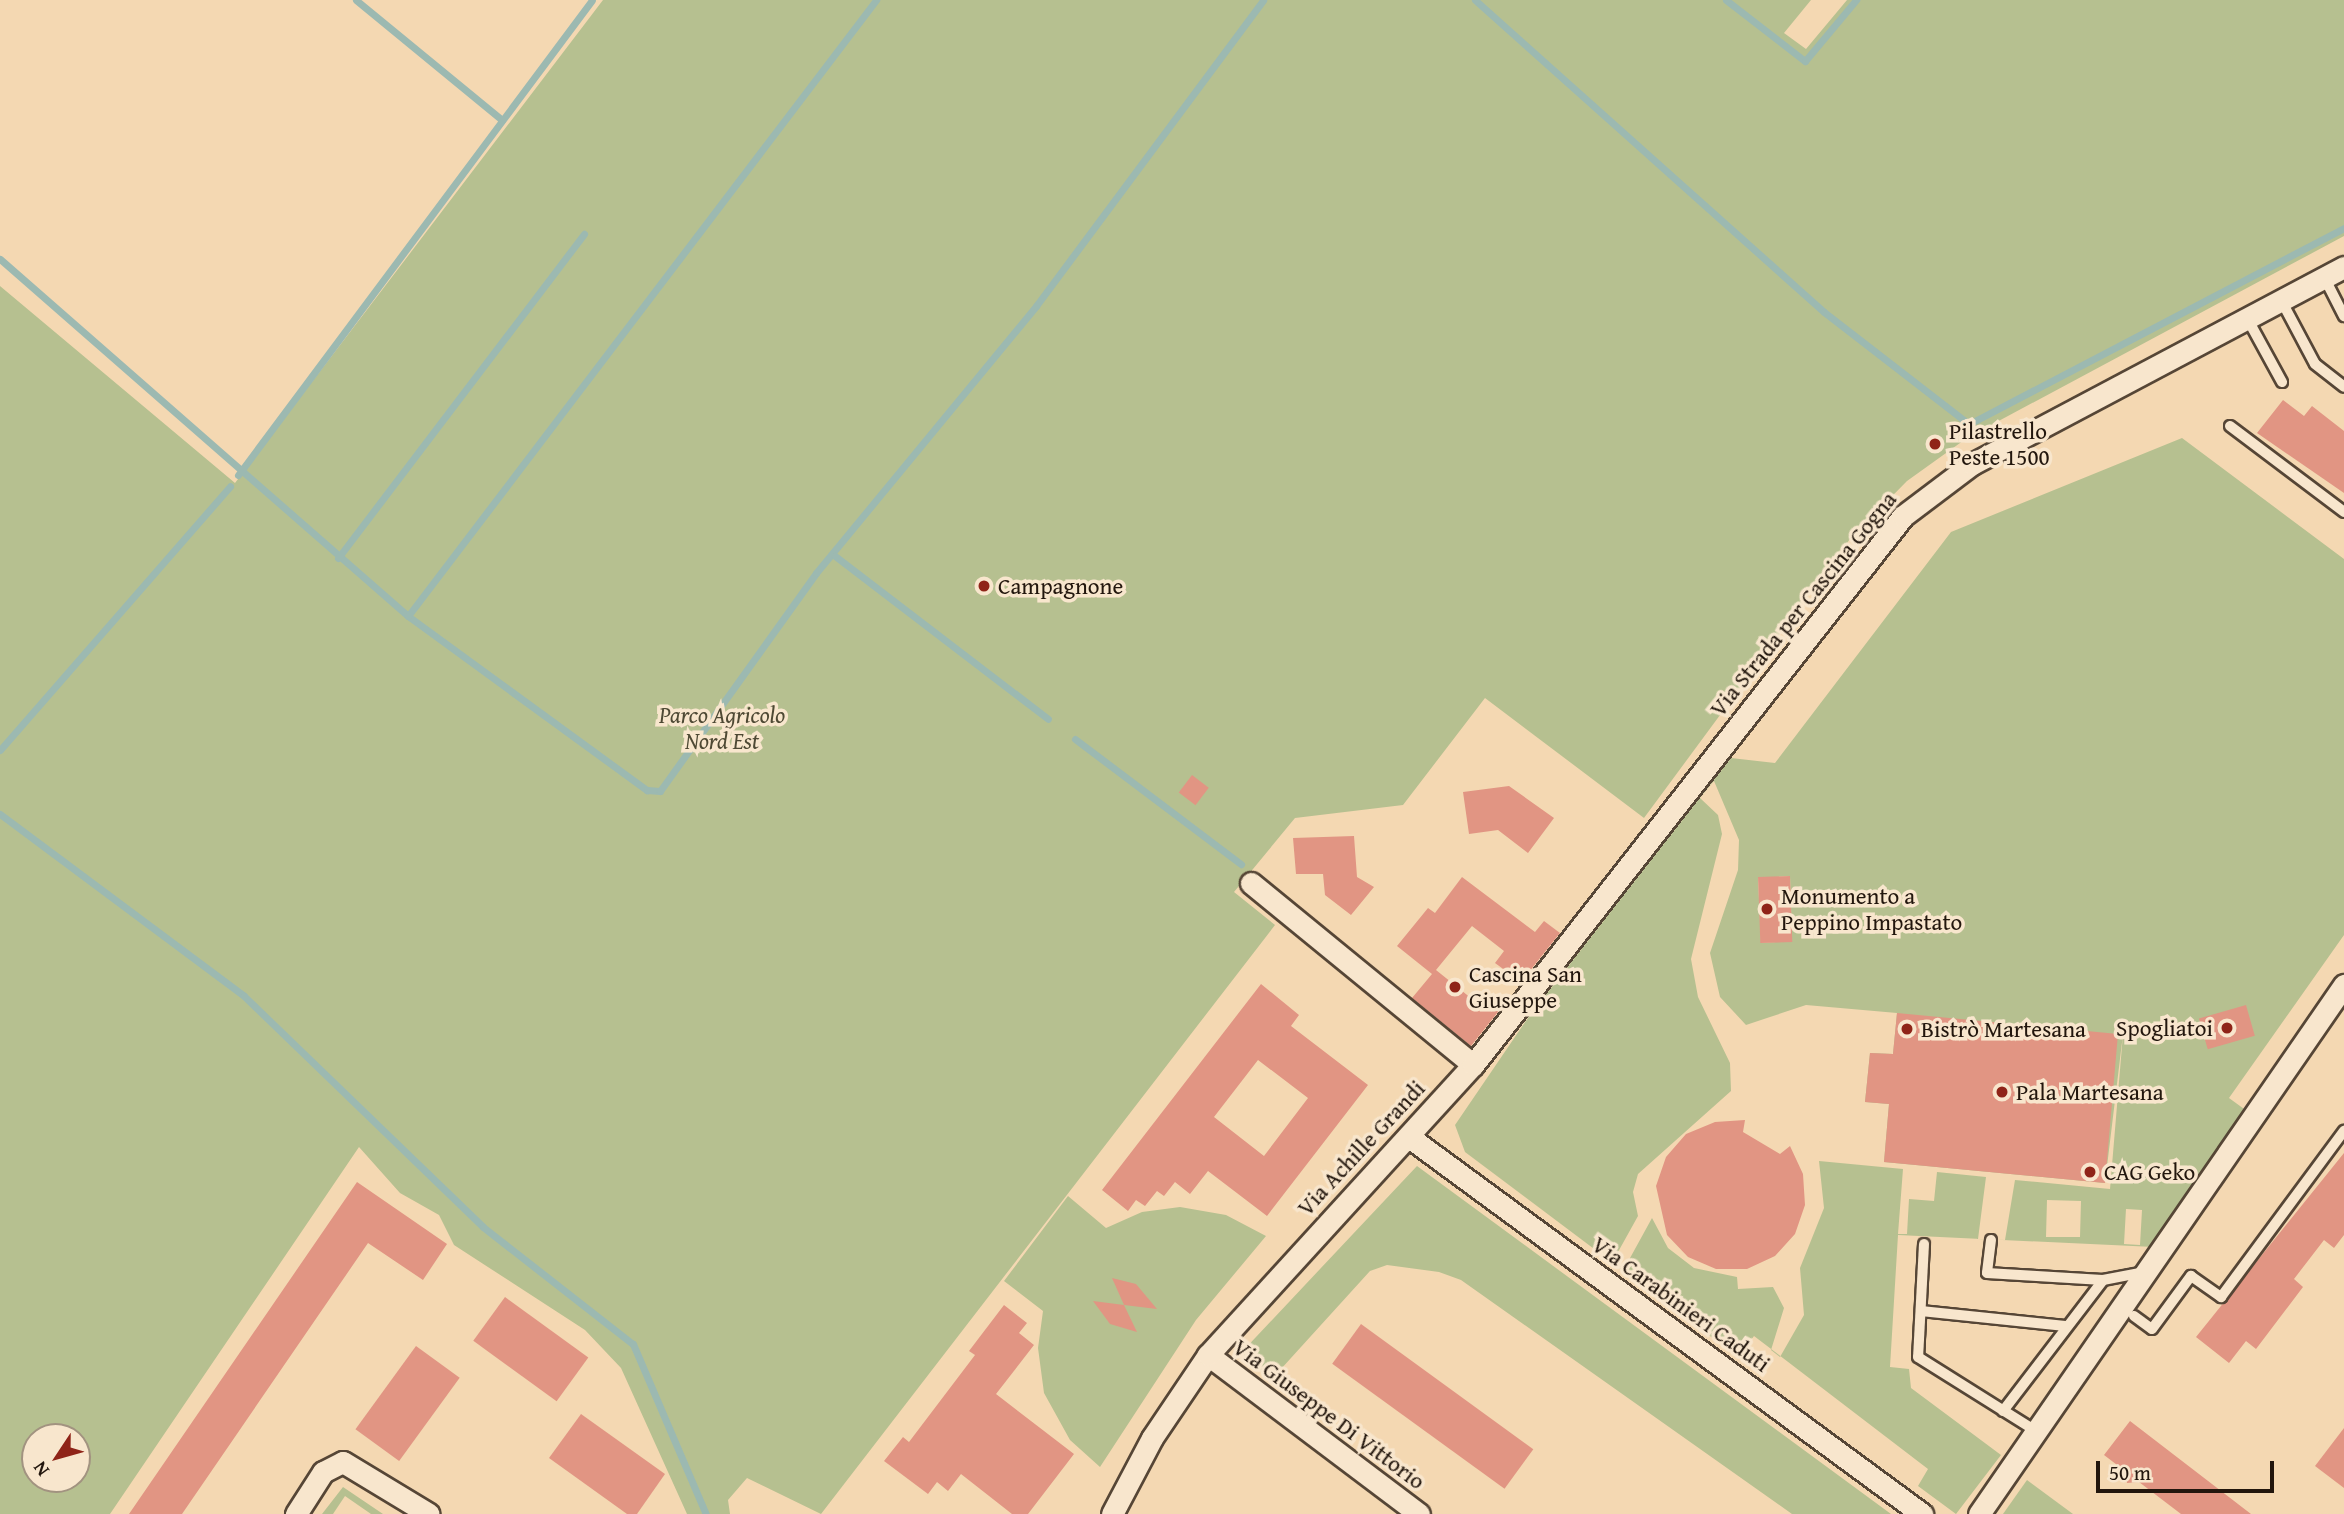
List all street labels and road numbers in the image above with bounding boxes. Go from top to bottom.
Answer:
street label: Via Strada per Cascina Gogna [1704,486,1902,722]
street label: Via Achille Grandi [1291,1075,1431,1221]
street label: Via Carabinieri Caduti [1587,1230,1775,1378]
street label: Via Giuseppe Di Vittorio [1228,1333,1430,1495]

